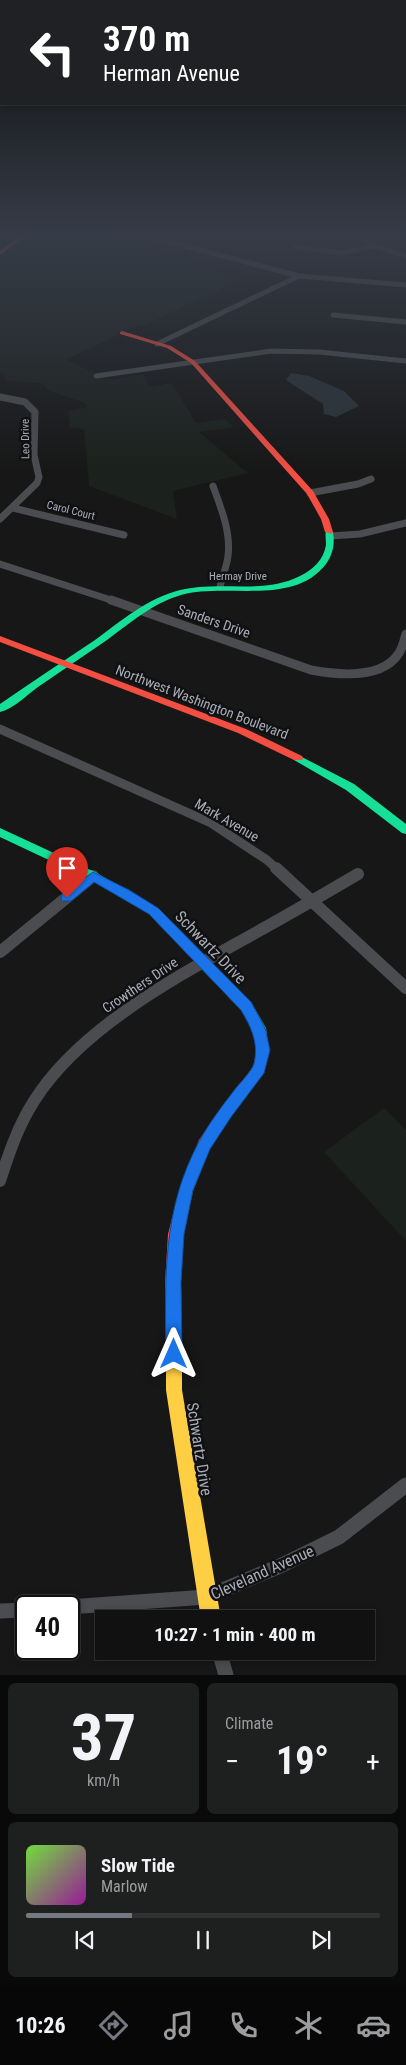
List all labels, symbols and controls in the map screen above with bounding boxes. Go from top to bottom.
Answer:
text: 370 m [103,19,190,60]
icon: left [20,20,85,85]
text: Herman Avenue [103,61,240,86]
street label: Leo Drive [19,419,32,459]
street label: Carol Court [45,498,96,523]
street label: Hermay Drive [209,570,267,583]
street label: Sanders Drive [175,601,253,641]
street label: Northwest Washington Boulevard [113,662,291,742]
street label: Mark Avenue [192,795,262,845]
pin [46,847,88,898]
icon: arrive [53,854,81,882]
street label: Schwartz Drive [171,907,250,988]
street label: Crowthers Drive [99,954,181,1016]
position arrow [147,1327,199,1379]
street label: Schwartz Drive [183,1401,216,1497]
street label: Cleveland Avenue [208,1541,317,1604]
speed limit sign: 40 [15,1595,80,1660]
text: 10:27 · 1 min · 400 m [154,1623,316,1646]
text: 37 [71,1700,136,1776]
text: Climate [225,1714,273,1733]
text: 19° [276,1739,329,1783]
text: − [225,1745,239,1778]
text: + [366,1745,380,1778]
text: km/h [87,1771,120,1790]
text: Slow Tide [101,1854,175,1877]
text: Marlow [101,1877,148,1896]
icon: previous [71,1926,99,1954]
icon: pause [189,1926,217,1954]
icon: next [307,1926,335,1954]
icon: directions [96,2008,131,2043]
icon: music [161,2008,196,2043]
icon: phone [226,2008,261,2043]
icon: climate [291,2008,326,2043]
icon: car [356,2008,391,2043]
text: 10:26 [15,2013,66,2038]

